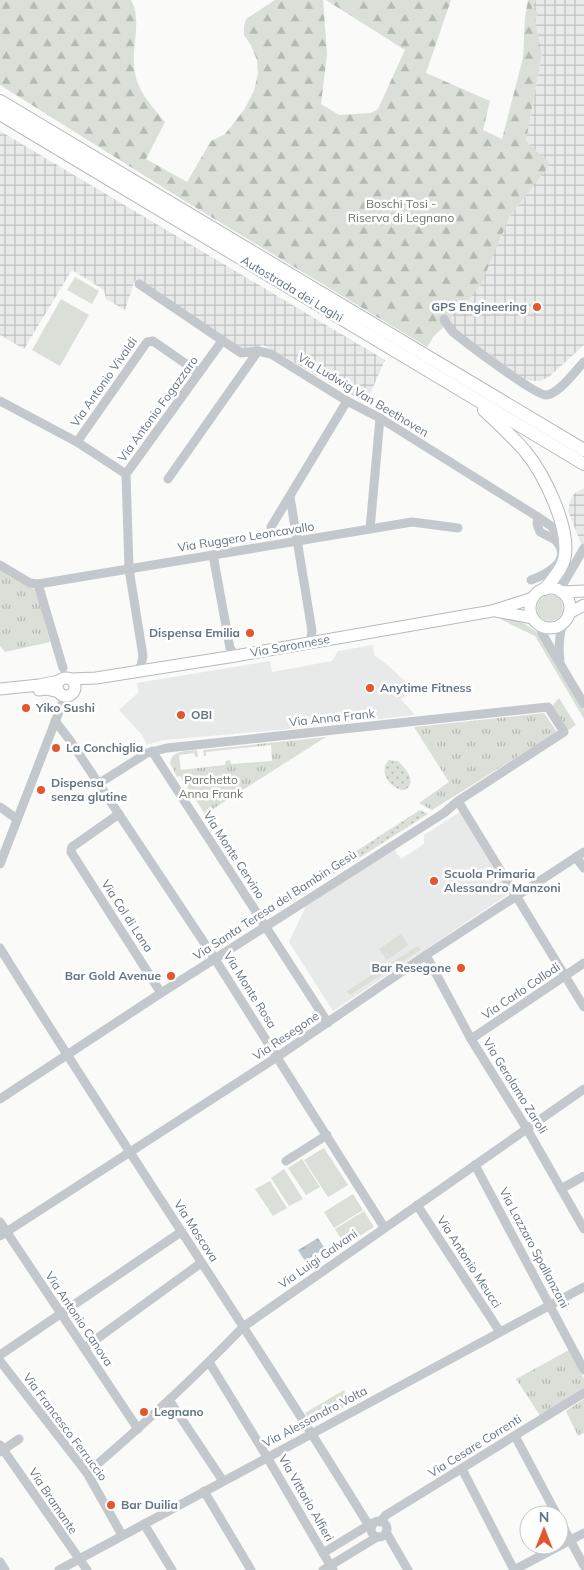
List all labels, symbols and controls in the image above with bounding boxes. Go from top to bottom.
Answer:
park label: Boschi Tosi - Riserva di Legnano [348,196,454,225]
street label: Autostrada dei Laghi [238,252,346,325]
place label: GPS Engineering [431,299,527,314]
marker: GPS Engineering [531,301,543,313]
street label: Via Antonio Vivaldi [67,334,140,429]
street label: Via Ludwig Van Beethoven [295,350,431,440]
street label: Via Antonio Fogazzaro [114,353,201,464]
street label: Via Ruggero Leoncavallo [177,518,315,555]
place label: Dispensa Emilia [149,625,240,640]
marker: Dispensa Emilia [244,627,256,639]
street label: Via Saronnese [249,631,331,660]
place label: Anytime Fitness [380,680,472,695]
marker: Anytime Fitness [364,682,376,694]
place label: Yiko Sushi [35,700,95,715]
marker: Yiko Sushi [20,702,32,714]
street label: Via Anna Frank [288,705,376,729]
place label: OBI [191,707,212,722]
marker: OBI [175,709,187,721]
place label: La Conchiglia [66,740,143,755]
marker: La Conchiglia [50,742,62,754]
park label: Parchetto Anna Frank [179,772,244,801]
place label: Dispensa senza glutine [51,775,127,804]
marker: Dispensa senza glutine [35,784,47,796]
street label: Via Monte Cervino [200,808,268,902]
street label: Via Santa Teresa del Bambin Gesù [190,846,359,963]
place label: Scuola Primaria Alessandro Manzoni [444,866,561,895]
marker: Scuola Primaria Alessandro Manzoni [428,875,440,887]
street label: Via Col di Lana [98,877,156,955]
street label: Via Monte Rosa [221,949,280,1031]
street label: Via Carlo Collodi [479,959,563,1022]
place label: Bar Resegone [371,960,451,975]
marker: Bar Resegone [455,962,467,974]
place label: Bar Gold Avenue [65,968,161,983]
marker: Bar Gold Avenue [165,970,177,982]
street label: Via Resegone [250,1008,322,1063]
street label: Via Gerolamo Zaroli [480,1035,551,1136]
street label: Via Lazzaro Spallanzani [496,1185,573,1311]
street label: Via Moscova [171,1197,222,1264]
street label: Via Antonio Meucci [434,1213,505,1311]
street label: Via Luigi Galvani [275,1226,360,1291]
street label: Via Antonio Canova [42,1269,117,1369]
street label: Via Francesco Ferruccio [20,1370,111,1484]
street label: Via Alessandro Volta [260,1383,370,1450]
place label: Legnano [154,1404,204,1419]
marker: Legnano [138,1406,150,1418]
street label: Via Cesare Correnti [425,1411,524,1480]
street label: Via Vittorio Alfieri [276,1452,337,1544]
street label: Via Bramante [26,1465,81,1537]
place label: Bar Duilia [121,1497,178,1512]
marker: Bar Duilia [105,1499,117,1511]
north arrow [519,1505,569,1555]
text: N [539,1508,549,1526]

